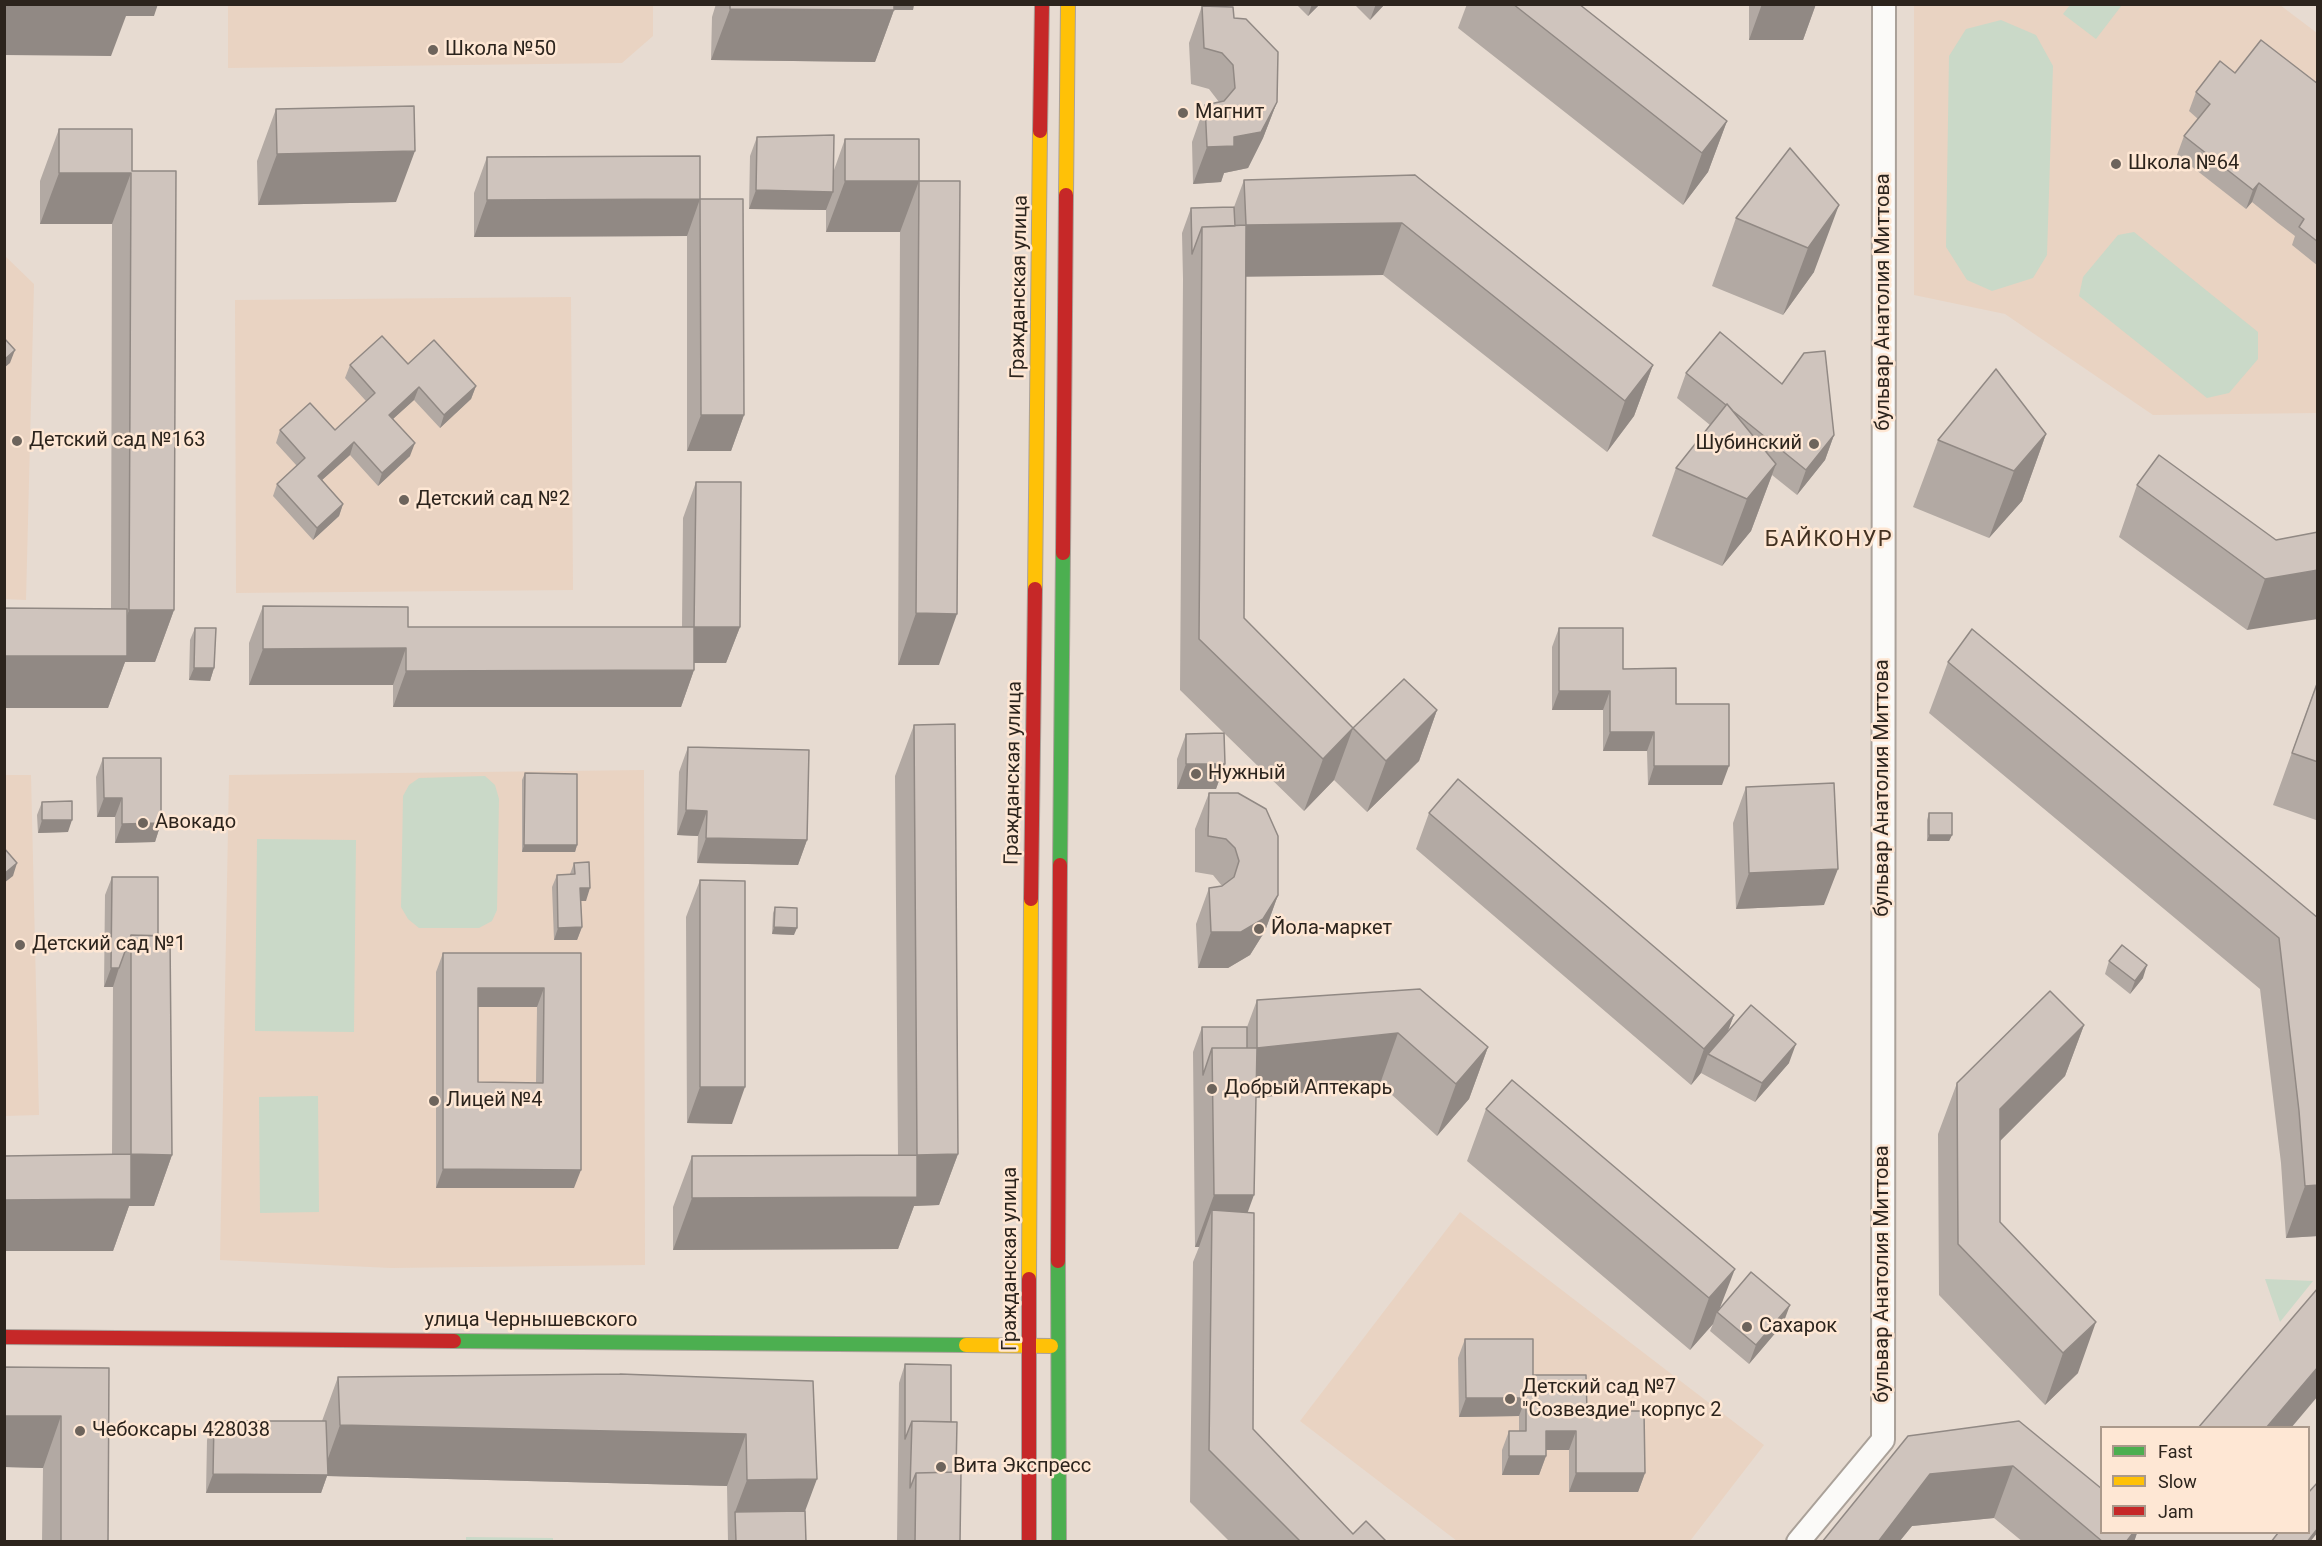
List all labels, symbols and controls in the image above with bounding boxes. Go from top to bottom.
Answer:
place label: Школа №50 [445,38,556,62]
marker: Школа №50 [426,43,440,57]
place label: Магнит [1195,101,1264,125]
marker: Магнит [1176,106,1190,120]
place label: Школа №64 [2128,152,2239,176]
marker: Школа №64 [2109,157,2123,171]
street label: бульвар Анатолия Миттова [1872,173,1896,431]
street label: Гражданская улица [1006,195,1034,379]
place label: Детский сад №163 [29,429,205,453]
place label: Шубинский [1695,432,1802,456]
marker: Детский сад №163 [10,434,24,448]
marker: Шубинский [1807,437,1821,451]
place label: Детский сад №2 [416,488,570,512]
marker: Детский сад №2 [397,493,411,507]
district label: БАЙКОНУР [1765,527,1893,553]
street label: бульвар Анатолия Миттова [1871,659,1895,917]
street label: Гражданская улица [1000,681,1028,865]
place label: Нужный [1208,762,1286,786]
marker: Нужный [1189,767,1203,781]
place label: Авокадо [155,811,236,835]
marker: Авокадо [136,816,150,830]
place label: Йола-маркет [1271,917,1392,941]
marker: Йола-маркет [1252,922,1266,936]
place label: Детский сад №1 [32,933,186,957]
marker: Детский сад №1 [13,938,27,952]
place label: Добрый Аптекарь [1224,1077,1392,1101]
marker: Добрый Аптекарь [1205,1082,1219,1096]
place label: Лицей №4 [446,1089,542,1113]
marker: Лицей №4 [427,1094,441,1108]
street label: бульвар Анатолия Миттова [1871,1145,1895,1403]
street label: Гражданская улица [999,1167,1023,1351]
street label: улица Чернышевского [425,1309,637,1333]
place label: Сахарок [1759,1315,1837,1339]
marker: Сахарок [1740,1320,1754,1334]
place label: Детский сад №7 "Созвездие" корпус 2 [1522,1376,1721,1423]
marker: Детский сад №7 "Созвездие" корпус 2 [1503,1392,1517,1406]
place label: Чебоксары 428038 [92,1419,270,1443]
marker: Чебоксары 428038 [73,1424,87,1438]
legend [2100,1426,2310,1534]
text: Fast [2158,1441,2193,1462]
place label: Вита Экспресс [953,1455,1091,1479]
marker: Вита Экспресс [934,1460,948,1474]
text: Slow [2158,1471,2197,1492]
text: Jam [2158,1501,2194,1522]

